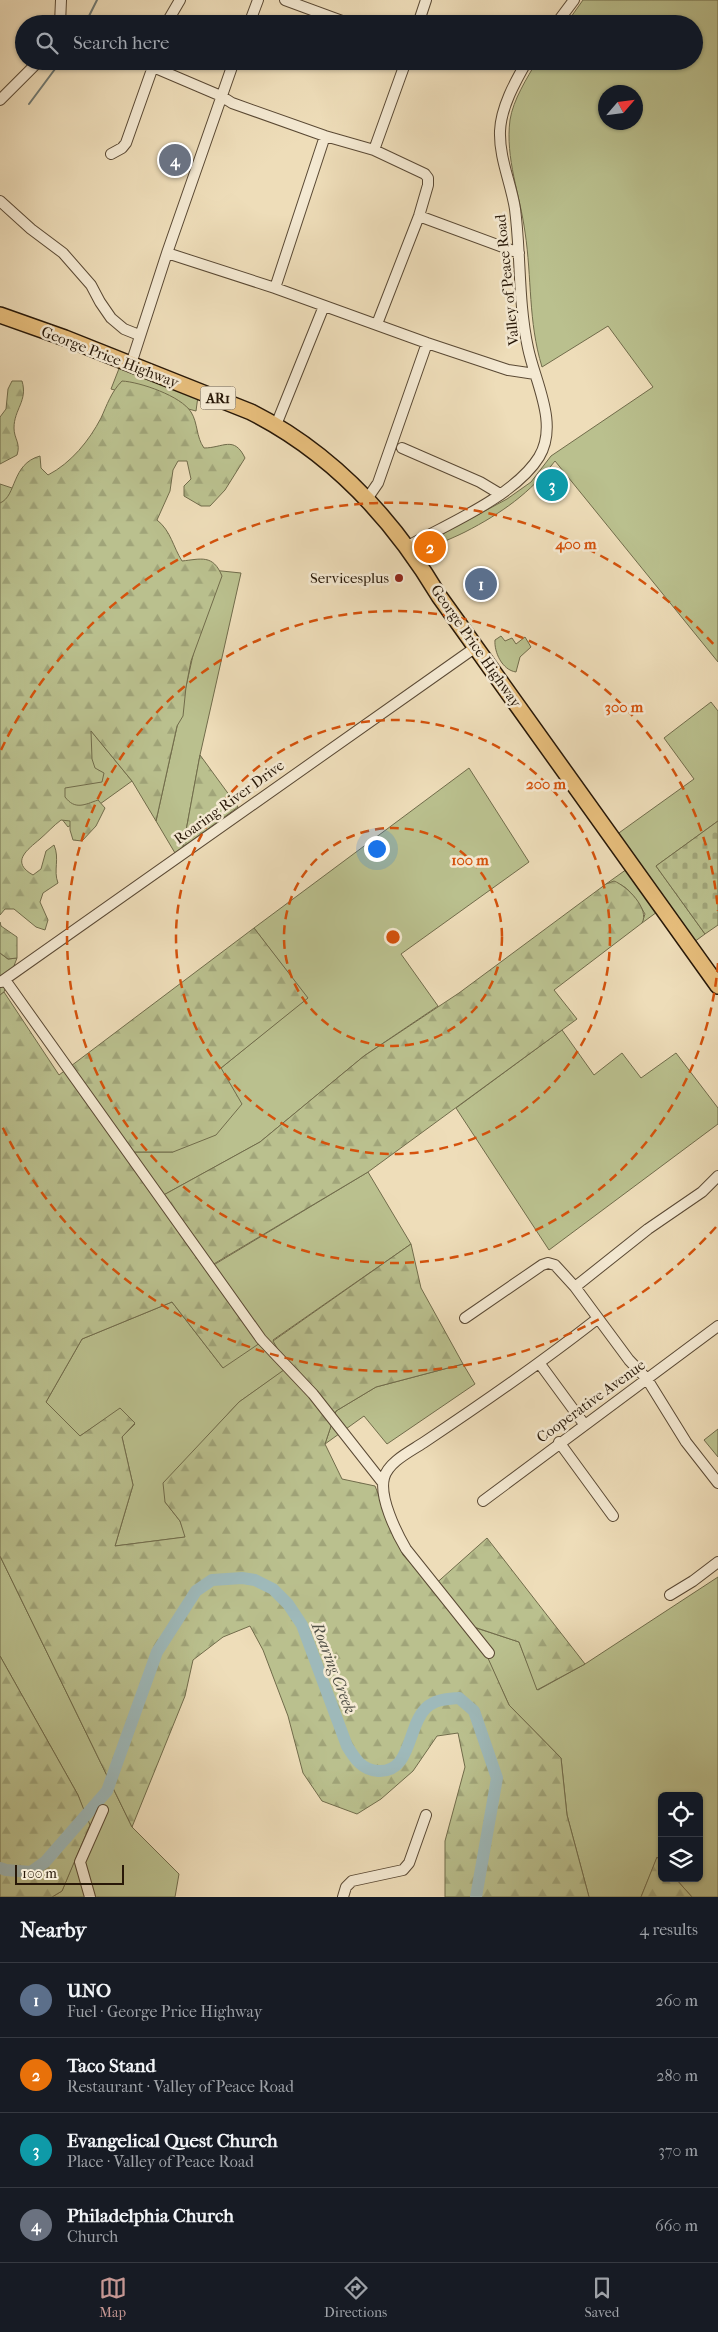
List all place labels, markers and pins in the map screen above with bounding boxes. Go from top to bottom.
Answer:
pin: 4 [159,141,191,179]
pin: 3 [536,466,568,504]
pin: 2 [414,528,446,566]
pin: 1 [465,565,497,603]
place label: Servicesplus [310,569,389,587]
marker: Servicesplus [393,572,405,584]
centre of rings [384,928,402,946]

